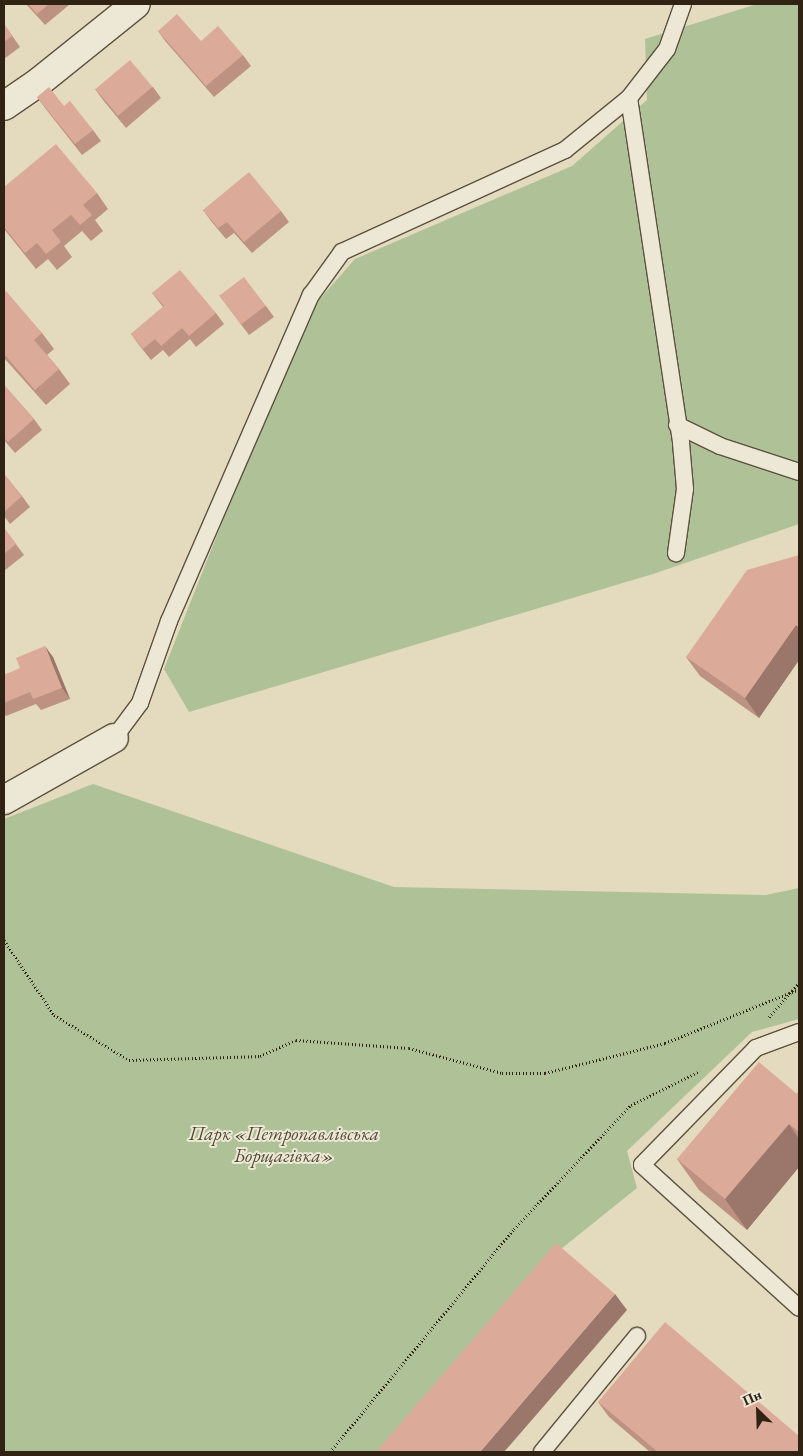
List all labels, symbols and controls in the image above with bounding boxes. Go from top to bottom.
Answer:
park label: Парк «Петропавлівська Борщагівка» [189,1123,379,1167]
text: Пн [739,1385,764,1409]
north arrow [733,1386,783,1436]

